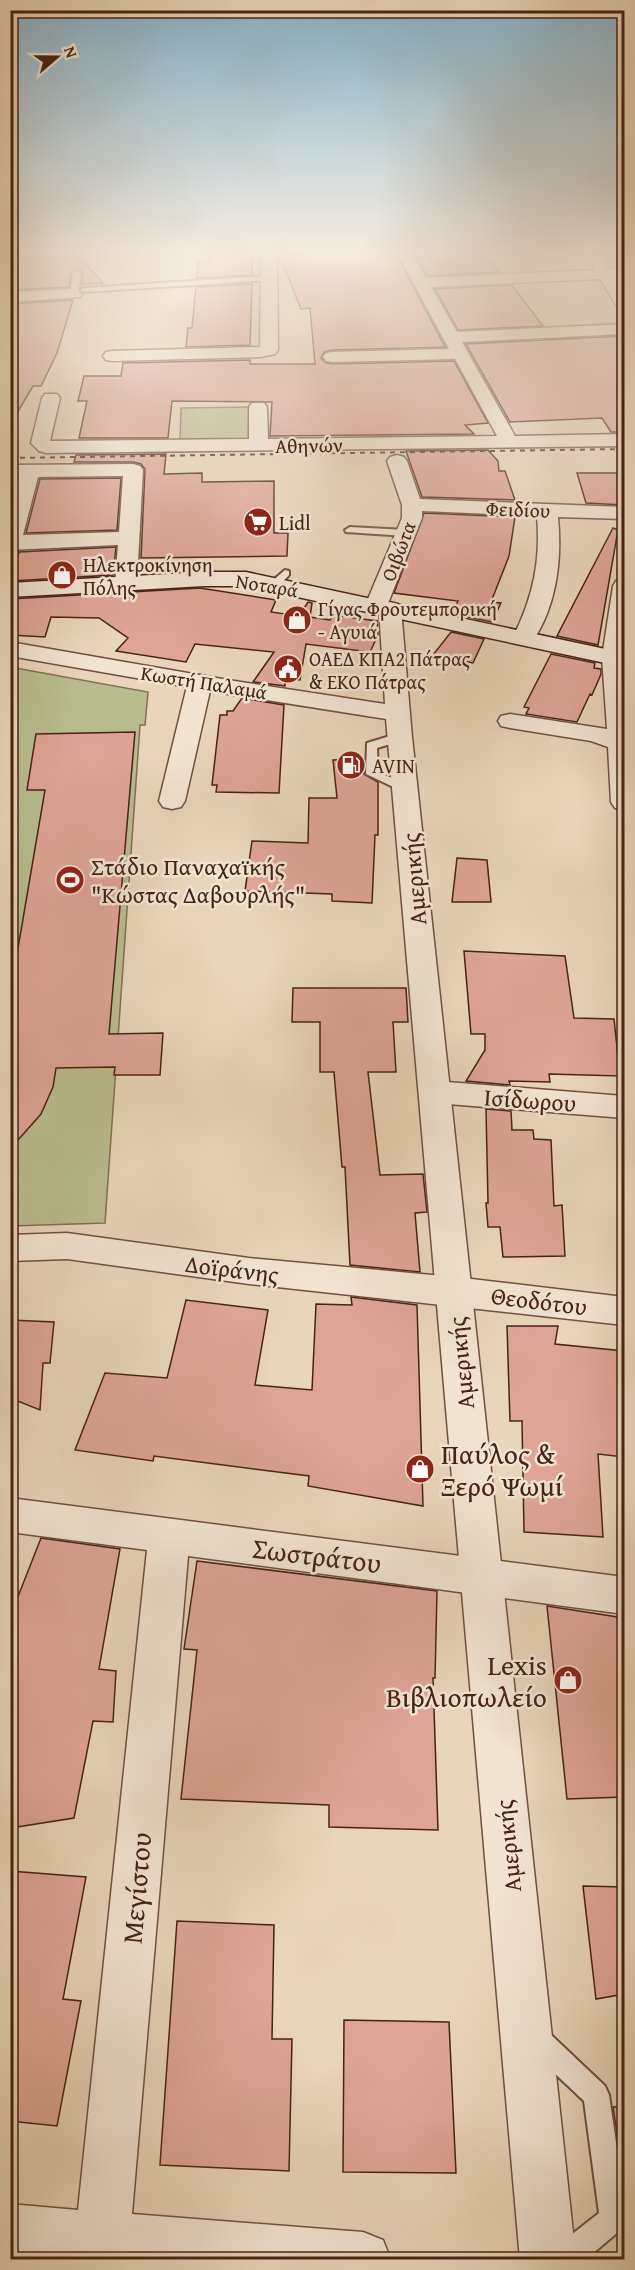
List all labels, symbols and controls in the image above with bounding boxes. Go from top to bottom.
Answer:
north arrow [27,27,87,87]
text: N [58,43,84,61]
street label: Αθηνών [275,430,343,460]
street label: Φειδίου [485,493,551,525]
supermarket icon: Lidl [242,506,274,538]
place label: Lidl [279,508,311,537]
street label: Οιβώτα [373,517,423,585]
place label: Ηλεκτροκίνηση Πόλης [83,550,213,602]
shop icon: Ηλεκτροκίνηση Πόλης [46,559,78,591]
street label: Νοταρά [234,566,300,604]
place label: Γίγας Φρουτεμπορική - Αγυιά [318,594,497,646]
shop icon: Γίγας Φρουτεμπορική - Αγυιά [281,604,313,636]
place label: ΟΑΕΔ ΚΠΑ2 Πάτρας & ΕΚΟ Πάτρας [309,644,471,696]
public building icon: ΟΑΕΔ ΚΠΑ2 Πάτρας & ΕΚΟ Πάτρας [272,653,304,685]
street label: Κωστή Παλαμά [139,658,269,706]
fuel station icon: AVIN [335,749,367,781]
place label: AVIN [372,751,415,780]
street label: Αμερικής [393,831,435,927]
place label: Στάδιο Παναχαϊκής "Κώστας Δαβουρλής" [91,849,305,912]
sports icon: Στάδιο Παναχαϊκής "Κώστας Δαβουρλής" [54,864,86,896]
street label: Ισίδωρου [483,1079,577,1121]
street label: Δοϊράνης [183,1246,281,1292]
street label: Θεοδότου [489,1278,589,1324]
street label: Αμερικής [439,1315,483,1411]
place label: Παύλος & Ξερό Ψωμί [441,1433,564,1506]
shop icon: Παύλος & Ξερό Ψωμί [404,1453,436,1485]
street label: Σωστράτου [250,1527,384,1583]
place label: Lexis Βιβλιοπωλείο [386,1644,547,1717]
shop icon: Lexis Βιβλιοπωλείο [552,1664,584,1696]
street label: Αμερικής [486,1798,530,1894]
street label: Μεγίστου [111,1831,161,1945]

